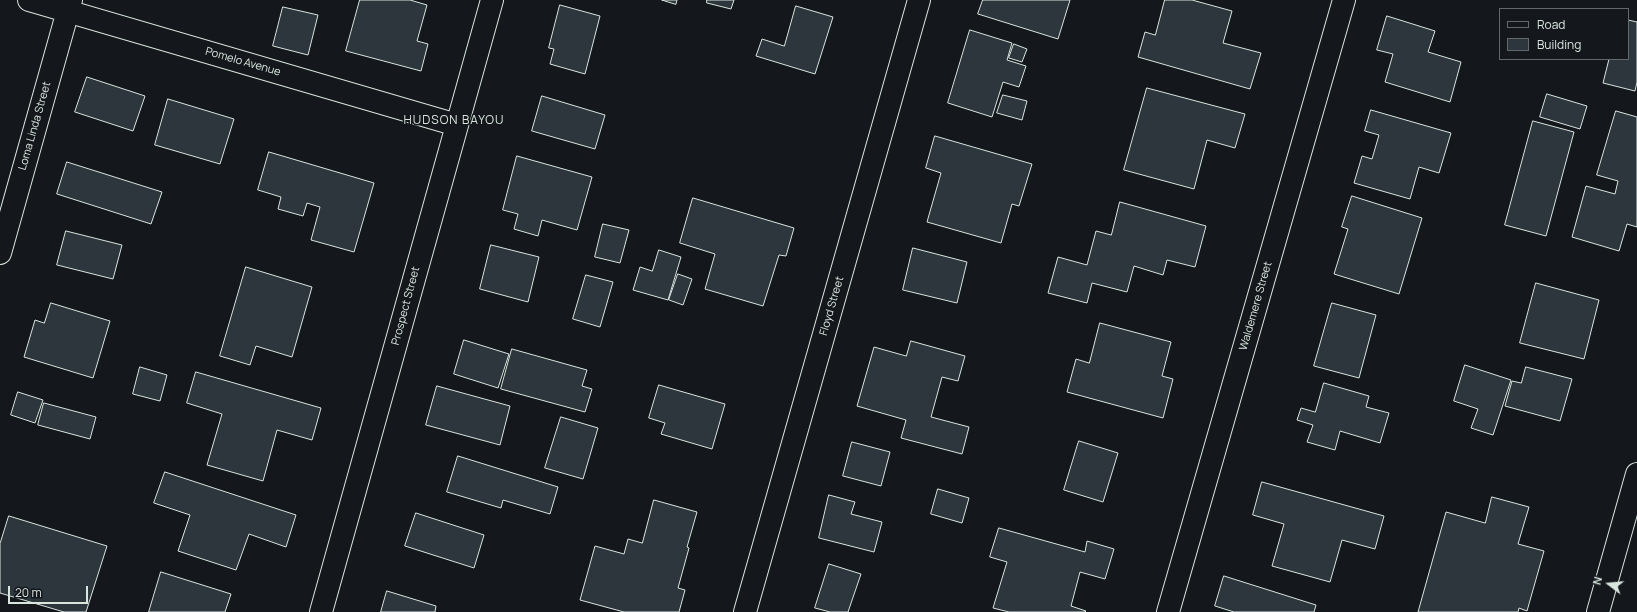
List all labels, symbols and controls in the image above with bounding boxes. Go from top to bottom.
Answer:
legend [1499,8,1629,60]
text: Road [1537,16,1565,33]
text: Building [1537,36,1581,53]
street label: Pomelo Avenue [204,45,282,79]
street label: Loma Linda Street [16,80,54,172]
district label: HUDSON BAYOU [404,114,504,128]
street label: Waldemere Street [1237,260,1275,352]
street label: Prospect Street [389,265,423,347]
street label: Floyd Street [817,275,847,337]
north arrow [1589,564,1629,604]
text: N [1589,575,1605,586]
scale bar [10,578,90,604]
text: 20 m [15,584,42,601]

